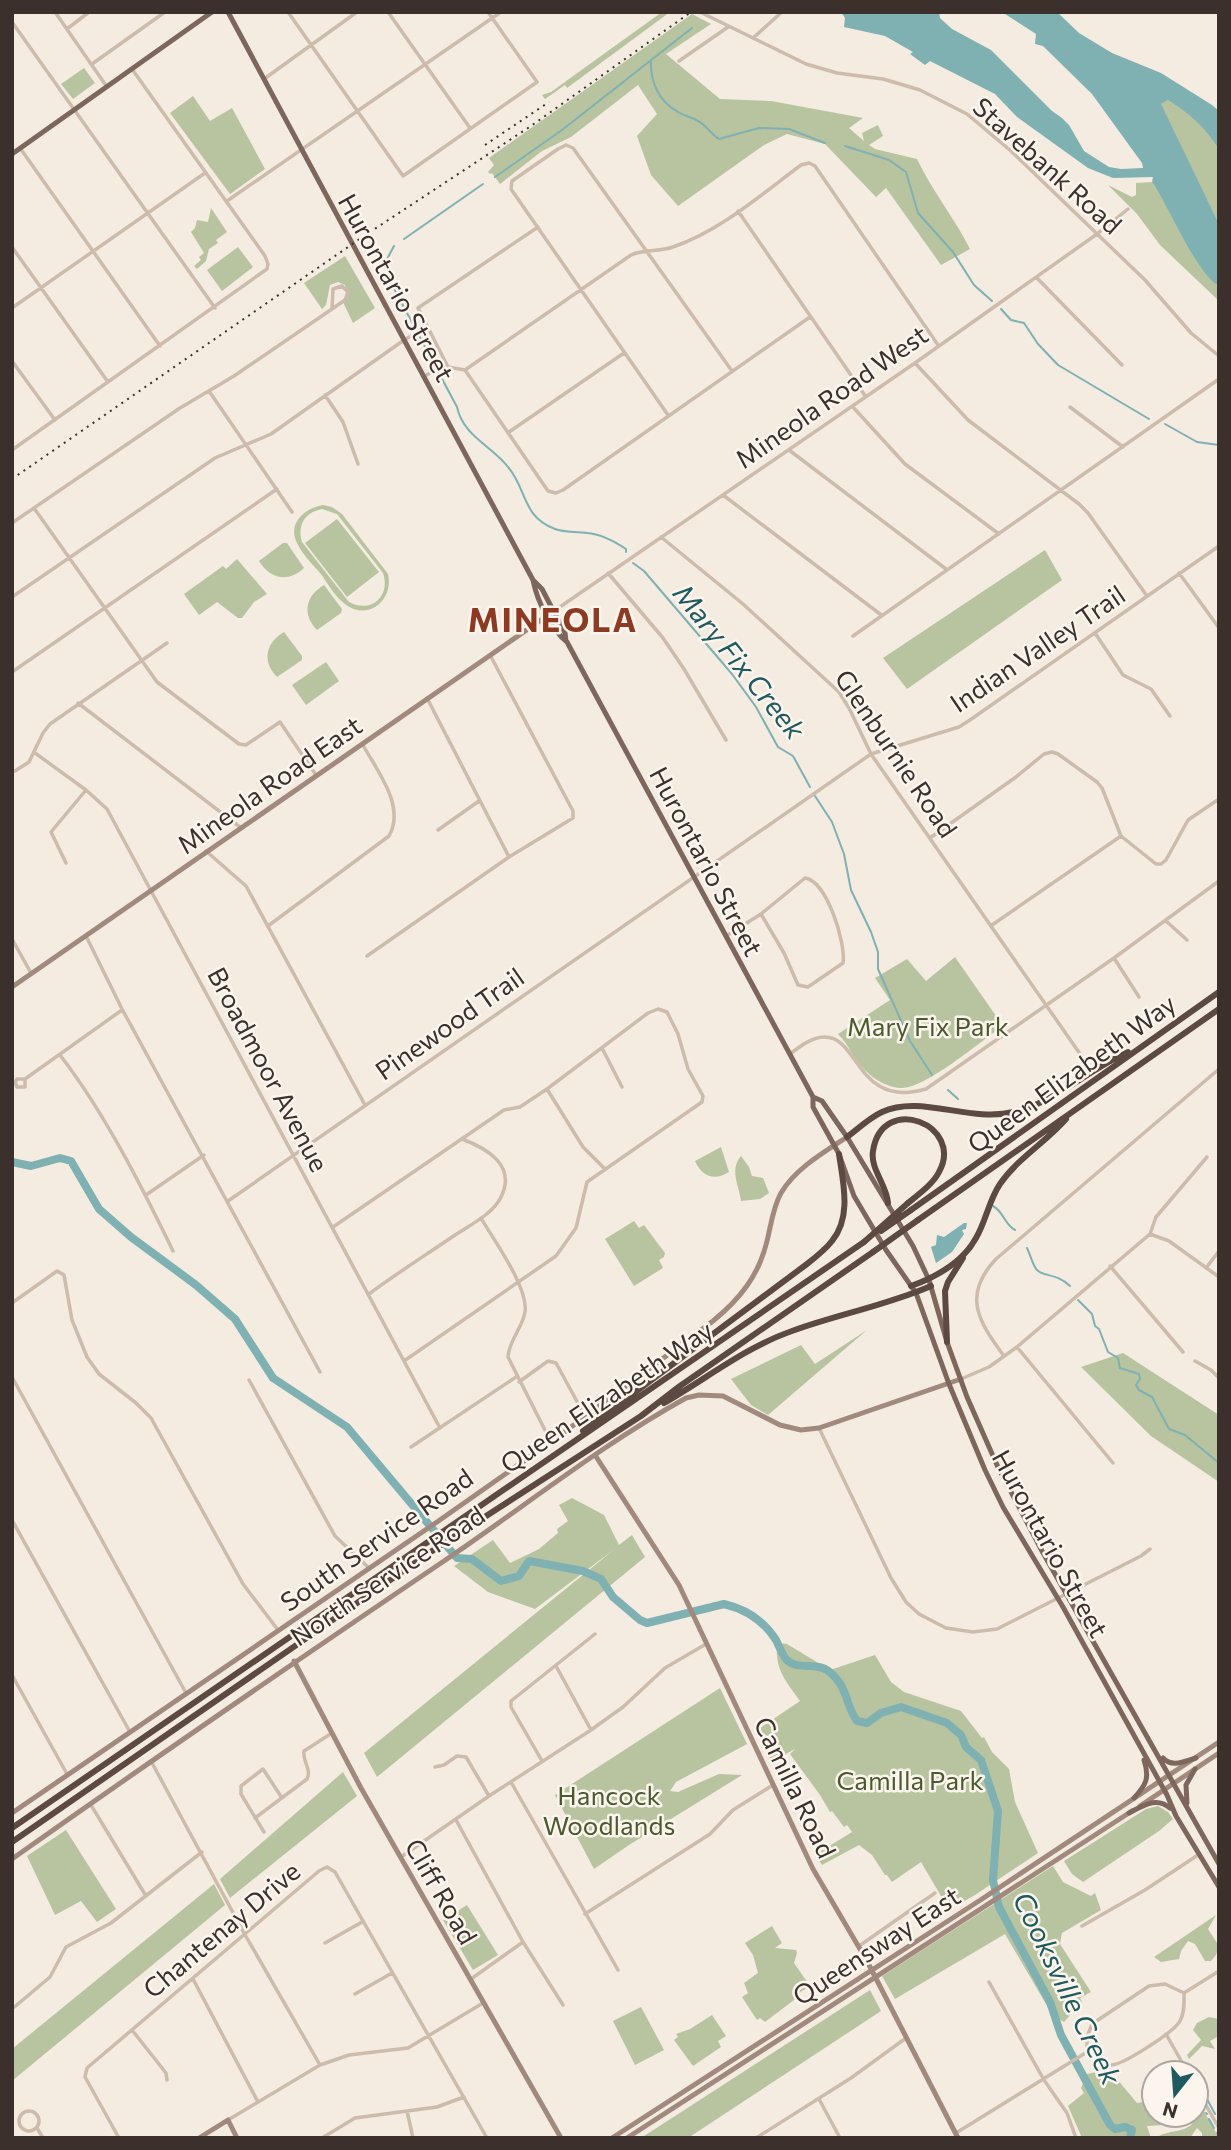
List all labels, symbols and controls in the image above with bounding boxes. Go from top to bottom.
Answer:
street label: Stavebank Road [967,90,1129,240]
street label: Hurontario Street [333,188,461,386]
street label: Mineola Road West [729,318,933,474]
water label: Mary Fix Creek [667,576,814,746]
street label: Indian Valley Trail [944,578,1130,718]
district label: MINEOLA [468,598,638,639]
street label: Glenburnie Road [829,663,965,843]
street label: Mineola Road East [171,709,367,859]
street label: Hurontario Street [644,761,770,961]
street label: Pinewood Trail [369,960,529,1086]
street label: Broadmoor Avenue [202,962,336,1176]
street label: Queen Elizabeth Way [961,987,1181,1159]
park label: Mary Fix Park [847,1010,1009,1041]
street label: Queen Elizabeth Way [494,1313,718,1479]
street label: Hurontario Street [987,1444,1115,1642]
street label: South Service Road [274,1461,478,1617]
street label: North Service Road [284,1498,490,1652]
street label: Camilla Road [748,1711,844,1863]
park label: Camilla Park [837,1764,983,1795]
park label: Hancock Woodlands [543,1779,675,1840]
street label: Cliff Road [399,1833,485,1949]
street label: Chantenay Drive [136,1855,306,2003]
street label: Queensway East [786,1879,966,2011]
water label: Cooksville Creek [1007,1886,1130,2091]
north arrow [1140,2059,1210,2129]
text: N [1160,2098,1180,2124]

